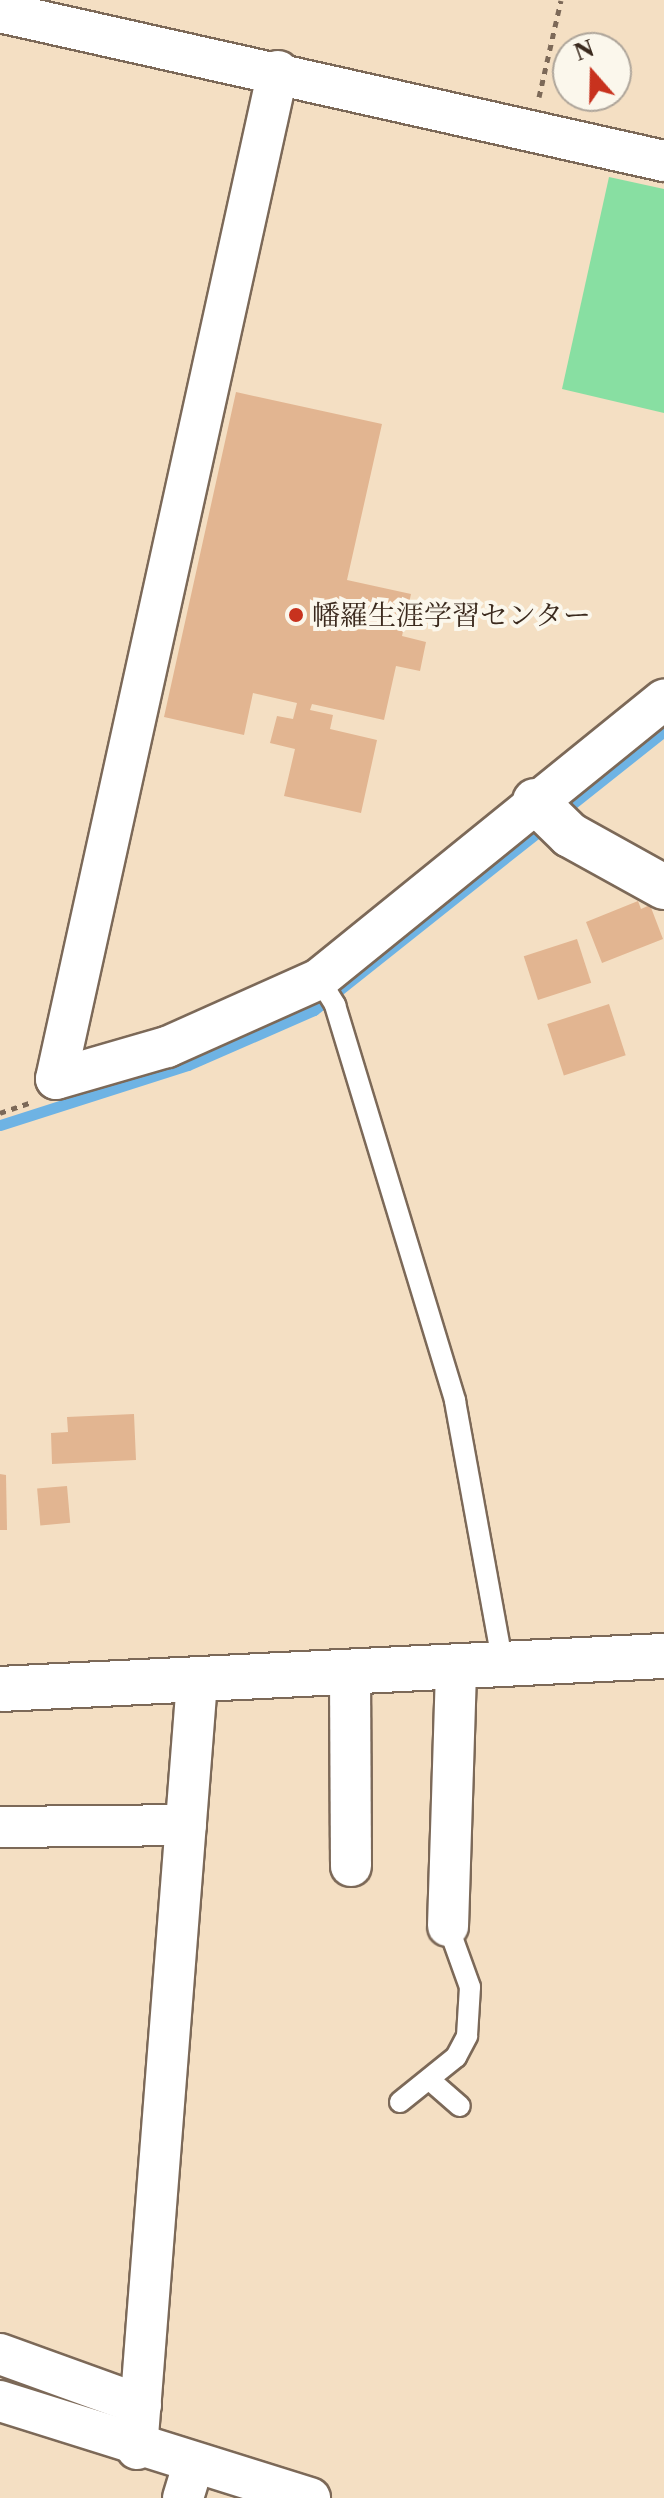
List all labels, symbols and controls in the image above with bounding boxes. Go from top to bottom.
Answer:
north arrow [552,32,632,112]
text: N [571,35,598,67]
place label: 幡羅生涯学習センター [312,598,592,632]
marker: 幡羅生涯学習センター [287,606,305,624]

